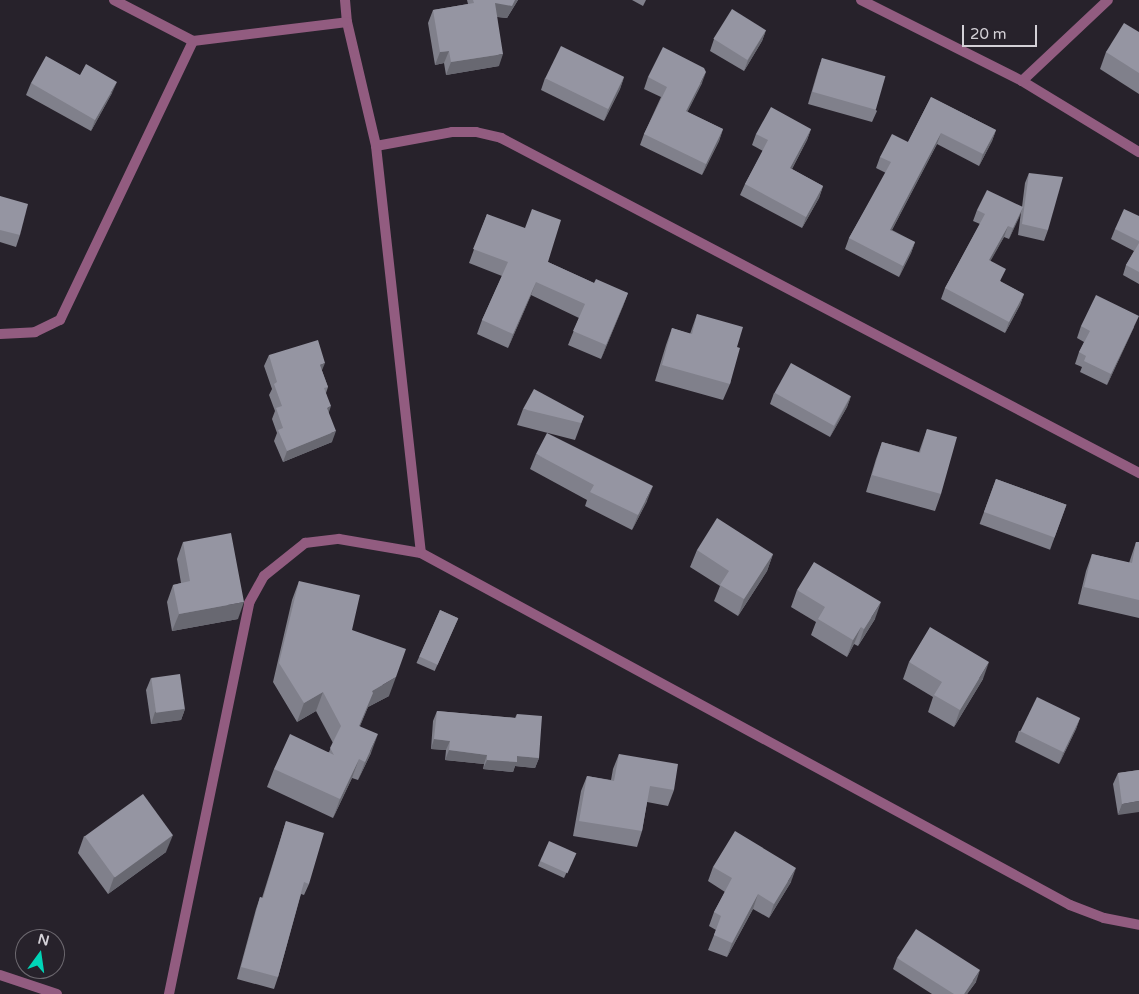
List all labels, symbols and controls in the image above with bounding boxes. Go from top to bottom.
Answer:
scale bar [964,15,1039,47]
text: 20 m [970,25,1007,43]
north arrow [15,929,65,979]
text: N [36,930,51,950]

